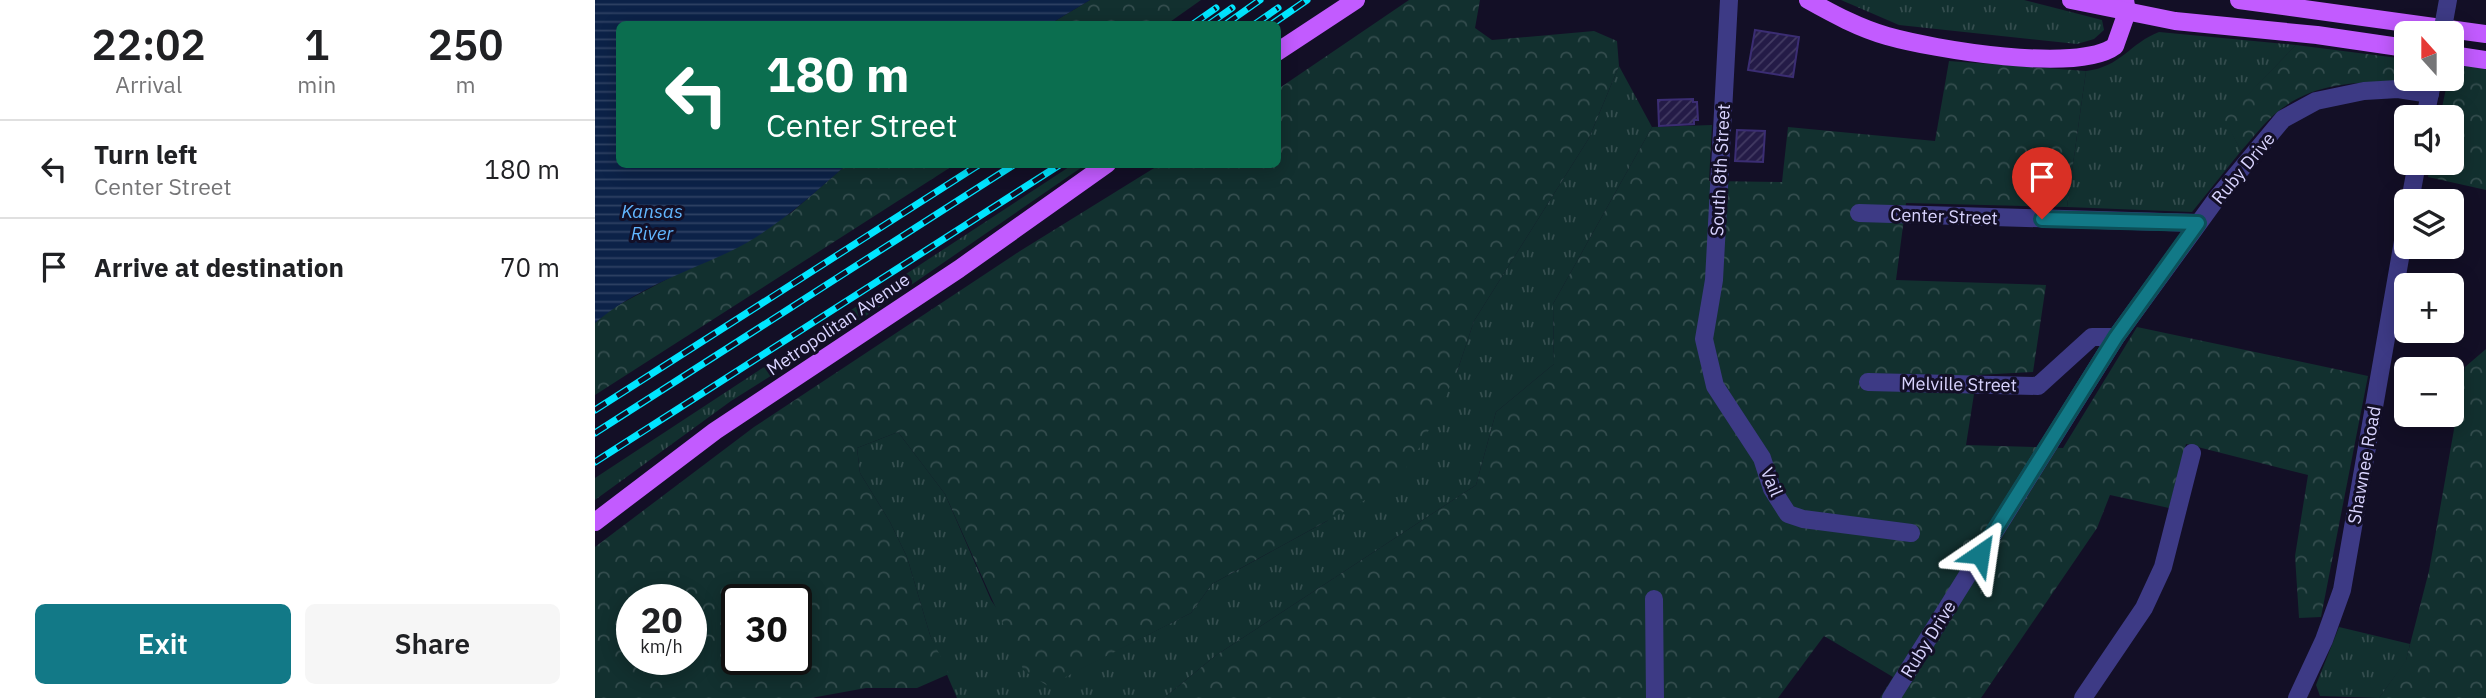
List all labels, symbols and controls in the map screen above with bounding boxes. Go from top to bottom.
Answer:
text: 22:02 [92,17,206,72]
text: 1 [304,17,329,72]
text: 250 [428,17,503,72]
north arrow [2394,21,2464,91]
map controls [2394,21,2464,427]
text: 180 m [766,42,910,105]
icon: left [651,49,742,140]
text: Arrival [115,69,182,99]
text: min [297,69,336,99]
text: m [456,69,476,99]
street label: South 8th Street [1705,103,1735,237]
text: Center Street [766,104,957,146]
button: sound [2394,105,2464,175]
street label: Ruby Drive [2206,127,2280,209]
text: Turn left [94,137,197,171]
pin [2012,147,2072,219]
icon: left [35,150,73,188]
text: 180 m [484,152,560,186]
icon: arrive [2023,158,2061,196]
text: Center Street [94,171,232,201]
button: layers [2394,189,2464,259]
water label: Kansas River [621,199,683,245]
street label: Center Street [1890,203,1998,229]
icon: arrive [35,248,73,286]
text: Arrive at destination [94,250,344,284]
text: 70 m [500,250,560,284]
street label: Metropolitan Avenue [762,267,914,380]
button: + [2394,273,2464,343]
button: − [2394,357,2464,427]
street label: Melville Street [1901,371,2017,397]
street label: Shawnee Road [2342,404,2386,526]
street label: Vail [1756,464,1788,500]
position arrow [1943,517,2017,591]
speed limit sign: 30 [721,584,812,675]
street label: Ruby Drive [1895,596,1961,682]
text: 20 [640,597,683,643]
button: Exit [35,604,291,684]
button: Share [305,604,560,684]
text: km/h [640,635,683,658]

